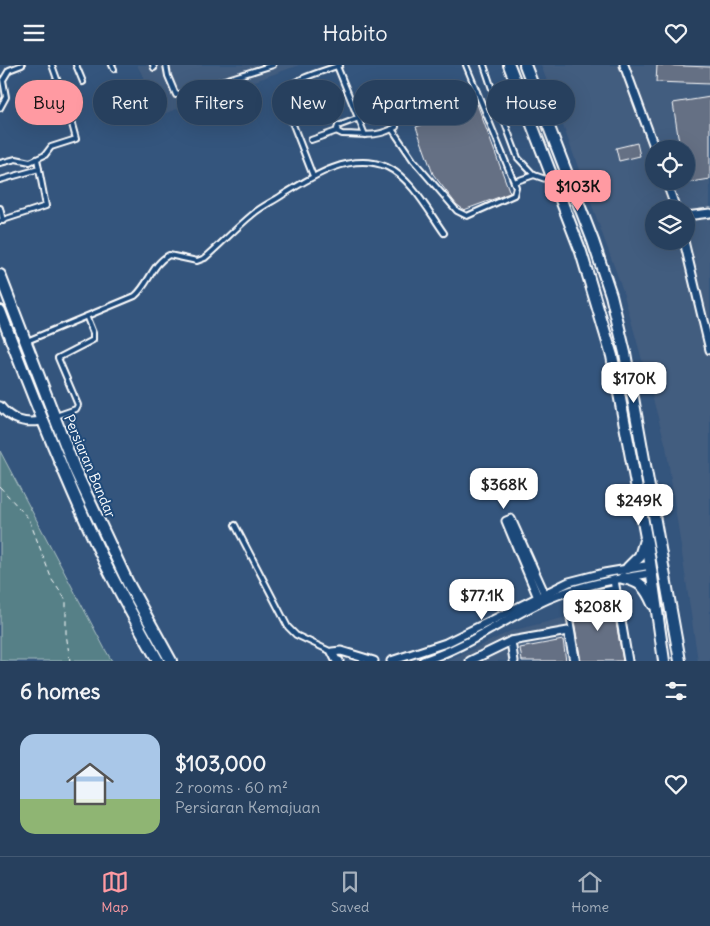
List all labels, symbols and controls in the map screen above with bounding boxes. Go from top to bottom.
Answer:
icon: menu [20,19,48,47]
text: Habito [322,19,388,47]
icon: heart [662,19,690,47]
chip: Buy [15,80,83,125]
chip: Rent [93,80,167,125]
chip: Filters [177,80,262,125]
chip: New [272,80,344,125]
chip: Apartment [354,80,477,125]
chip: House [487,80,575,125]
map controls [645,140,695,250]
button: locate [645,140,695,190]
pin: $103K [543,169,613,212]
text: $103K [556,176,600,196]
button: layers [645,200,695,250]
pin: $170K [599,361,669,404]
text: $170K [612,368,656,388]
street label: Persiaran Bandar [60,411,120,521]
pin: $368K [469,467,539,510]
text: $368K [481,474,527,494]
pin: $249K [604,483,674,526]
text: $249K [616,490,662,510]
pin: $77.1K [441,579,523,621]
text: $77.1K [460,585,504,605]
pin: $208K [563,589,633,632]
text: $208K [574,596,622,616]
icon: filters [662,677,690,705]
text: 6 homes [20,678,100,705]
text: $103,000 [175,750,266,777]
icon: home [60,754,120,814]
icon: heart [662,770,690,798]
text: 2 rooms · 60 m² [175,777,288,797]
text: Persiaran Kemajuan [175,797,320,817]
tab: Map [101,868,129,916]
tab: Saved [331,868,369,916]
tab: Home [571,868,609,916]

